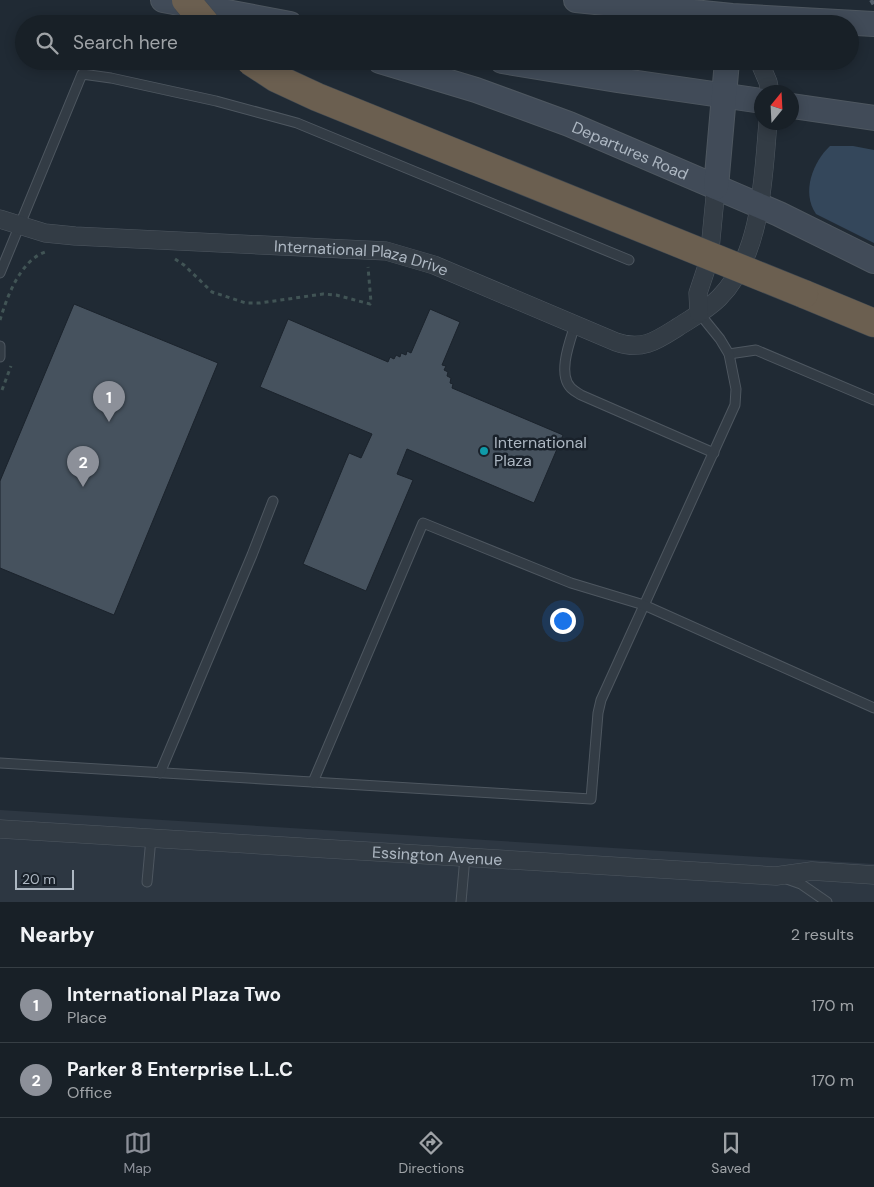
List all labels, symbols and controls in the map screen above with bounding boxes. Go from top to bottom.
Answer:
search box [15,15,859,70]
icon: search [33,29,61,57]
text: Search here [73,30,178,55]
north arrow [754,85,799,130]
street label: Departures Road [569,117,691,185]
street label: International Plaza Drive [274,236,452,281]
pin: 1 [93,381,125,422]
place label: International Plaza [494,432,587,471]
marker: International Plaza [478,445,490,457]
pin: 2 [67,446,99,487]
your location [550,608,576,634]
street label: Essington Avenue [371,842,503,870]
scale bar [15,867,74,890]
text: 20 m [22,870,56,888]
text: Nearby [20,921,94,949]
text: 2 results [791,924,854,945]
text: International Plaza Two [67,982,281,1007]
text: 1 [33,995,39,1016]
text: 170 m [811,995,854,1016]
text: Place [67,1007,107,1028]
text: Parker 8 Enterprise L.L.C [67,1057,293,1082]
text: 2 [31,1070,41,1091]
text: 170 m [811,1070,854,1091]
text: Office [67,1082,112,1103]
tab: Map [123,1129,152,1177]
tab: Directions [399,1129,464,1177]
tab: Saved [711,1129,751,1177]

